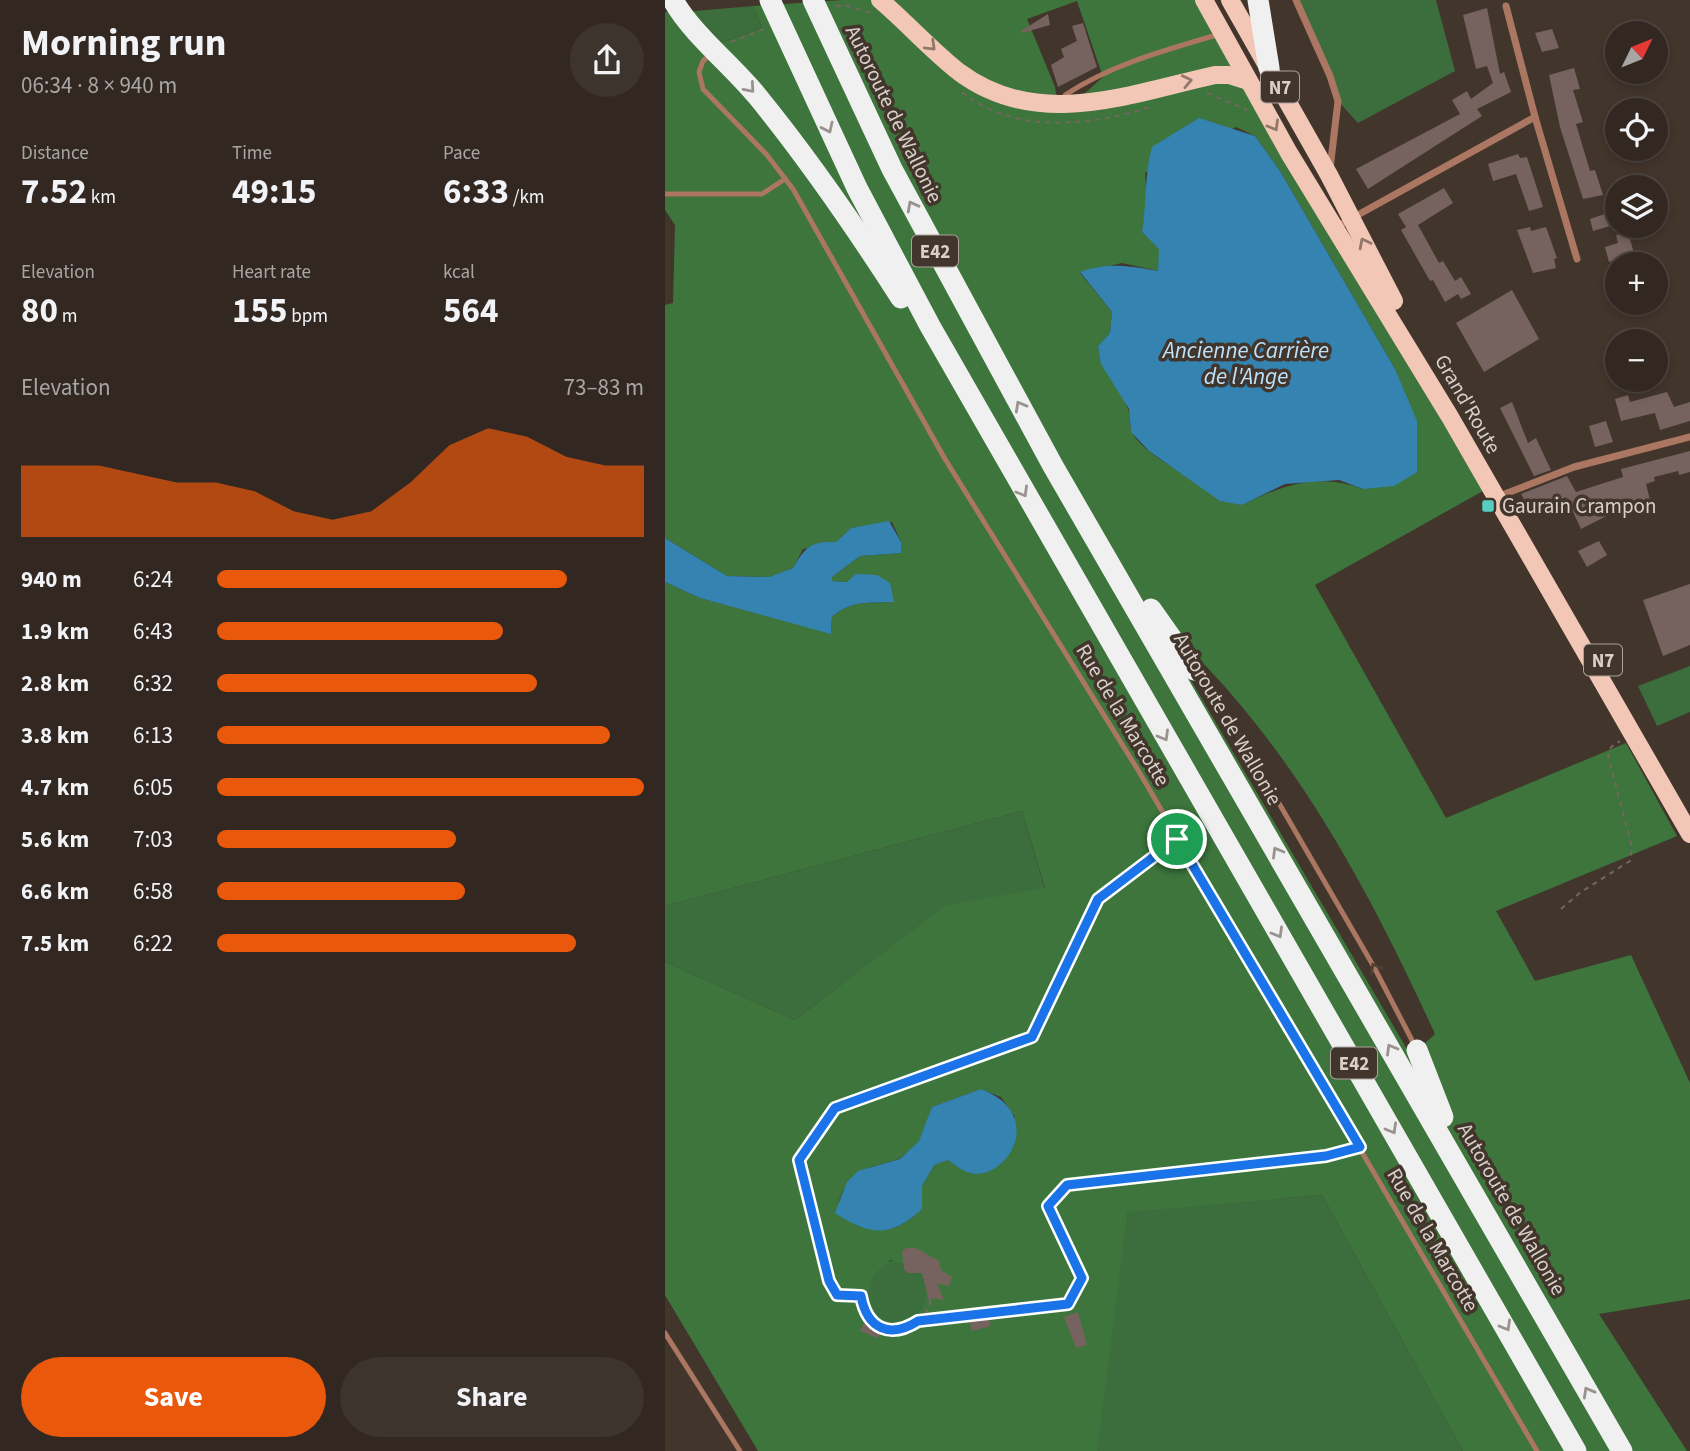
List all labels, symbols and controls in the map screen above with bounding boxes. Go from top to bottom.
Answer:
text: Morning run [21,16,226,70]
street label: Autoroute de Wallonie [838,20,950,208]
north arrow [1605,21,1668,84]
map controls [1605,21,1668,392]
button: share [570,23,644,97]
one-way arrow [922,38,935,51]
text: 06:34 · 8 × 940 m [21,69,177,102]
road number: N7 [1261,72,1299,102]
one-way arrow [1181,75,1193,90]
one-way arrow [742,79,754,92]
button: locate [1605,98,1668,161]
one-way arrow [1266,119,1279,132]
one-way arrow [820,121,834,133]
text: Distance [21,140,89,167]
text: Time [232,140,272,167]
text: Pace [443,140,480,167]
text: 7.52 [21,167,87,217]
text: 49:15 [232,167,316,217]
text: 6:33 [443,167,509,217]
button: layers [1605,175,1668,238]
text: km [87,184,116,211]
text: /km [509,184,545,211]
one-way arrow [906,201,920,213]
road number: E42 [912,235,958,266]
one-way arrow [1359,238,1373,250]
button: + [1605,252,1668,315]
text: Elevation [21,259,95,286]
text: Heart rate [232,259,311,286]
text: kcal [443,259,475,286]
text: 80 [21,286,58,336]
text: 155 [232,286,287,336]
text: 564 [443,286,498,336]
text: m [58,303,78,330]
text: bpm [287,303,328,330]
button: − [1605,329,1668,392]
water label: Ancienne Carrière de l'Ange [1161,334,1329,393]
street label: Grand'Route [1427,349,1509,459]
text: Elevation [21,371,111,404]
text: 73–83 m [564,371,644,404]
one-way arrow [1015,401,1028,414]
one-way arrow [1015,485,1028,498]
place label: Gaurain Crampon [1502,491,1657,521]
marker: Gaurain Crampon [1480,498,1496,514]
text: 940 m [21,563,82,596]
text: 6:24 [133,563,173,596]
text: 1.9 km [21,615,89,648]
text: 6:43 [133,615,173,648]
street label: Autoroute de Wallonie [1166,627,1290,811]
street label: Rue de la Marcotte [1069,638,1177,792]
road number: N7 [1584,645,1622,676]
text: 2.8 km [21,667,89,700]
text: 6:32 [133,667,173,700]
text: 3.8 km [21,719,89,752]
text: 6:13 [133,719,173,752]
one-way arrow [1156,729,1169,741]
text: 4.7 km [21,771,89,804]
text: 6:05 [133,771,173,804]
pin [1147,809,1207,869]
icon: arrive [1158,820,1196,858]
text: 5.6 km [21,823,89,856]
text: 7:03 [133,823,173,856]
one-way arrow [1273,847,1286,860]
text: 6.6 km [21,875,89,908]
text: 6:58 [133,875,173,908]
one-way arrow [1270,925,1283,938]
text: 7.5 km [21,927,89,960]
text: 6:22 [133,927,173,960]
one-way arrow [1370,963,1383,975]
one-way arrow [1386,1044,1399,1057]
road number: E42 [1331,1048,1377,1078]
street label: Autoroute de Wallonie [1450,1117,1574,1301]
one-way arrow [1384,1122,1397,1135]
street label: Rue de la Marcotte [1380,1163,1486,1317]
one-way arrow [1498,1319,1511,1332]
button: Save [21,1357,326,1437]
button: Share [340,1357,644,1437]
one-way arrow [1583,1386,1596,1399]

